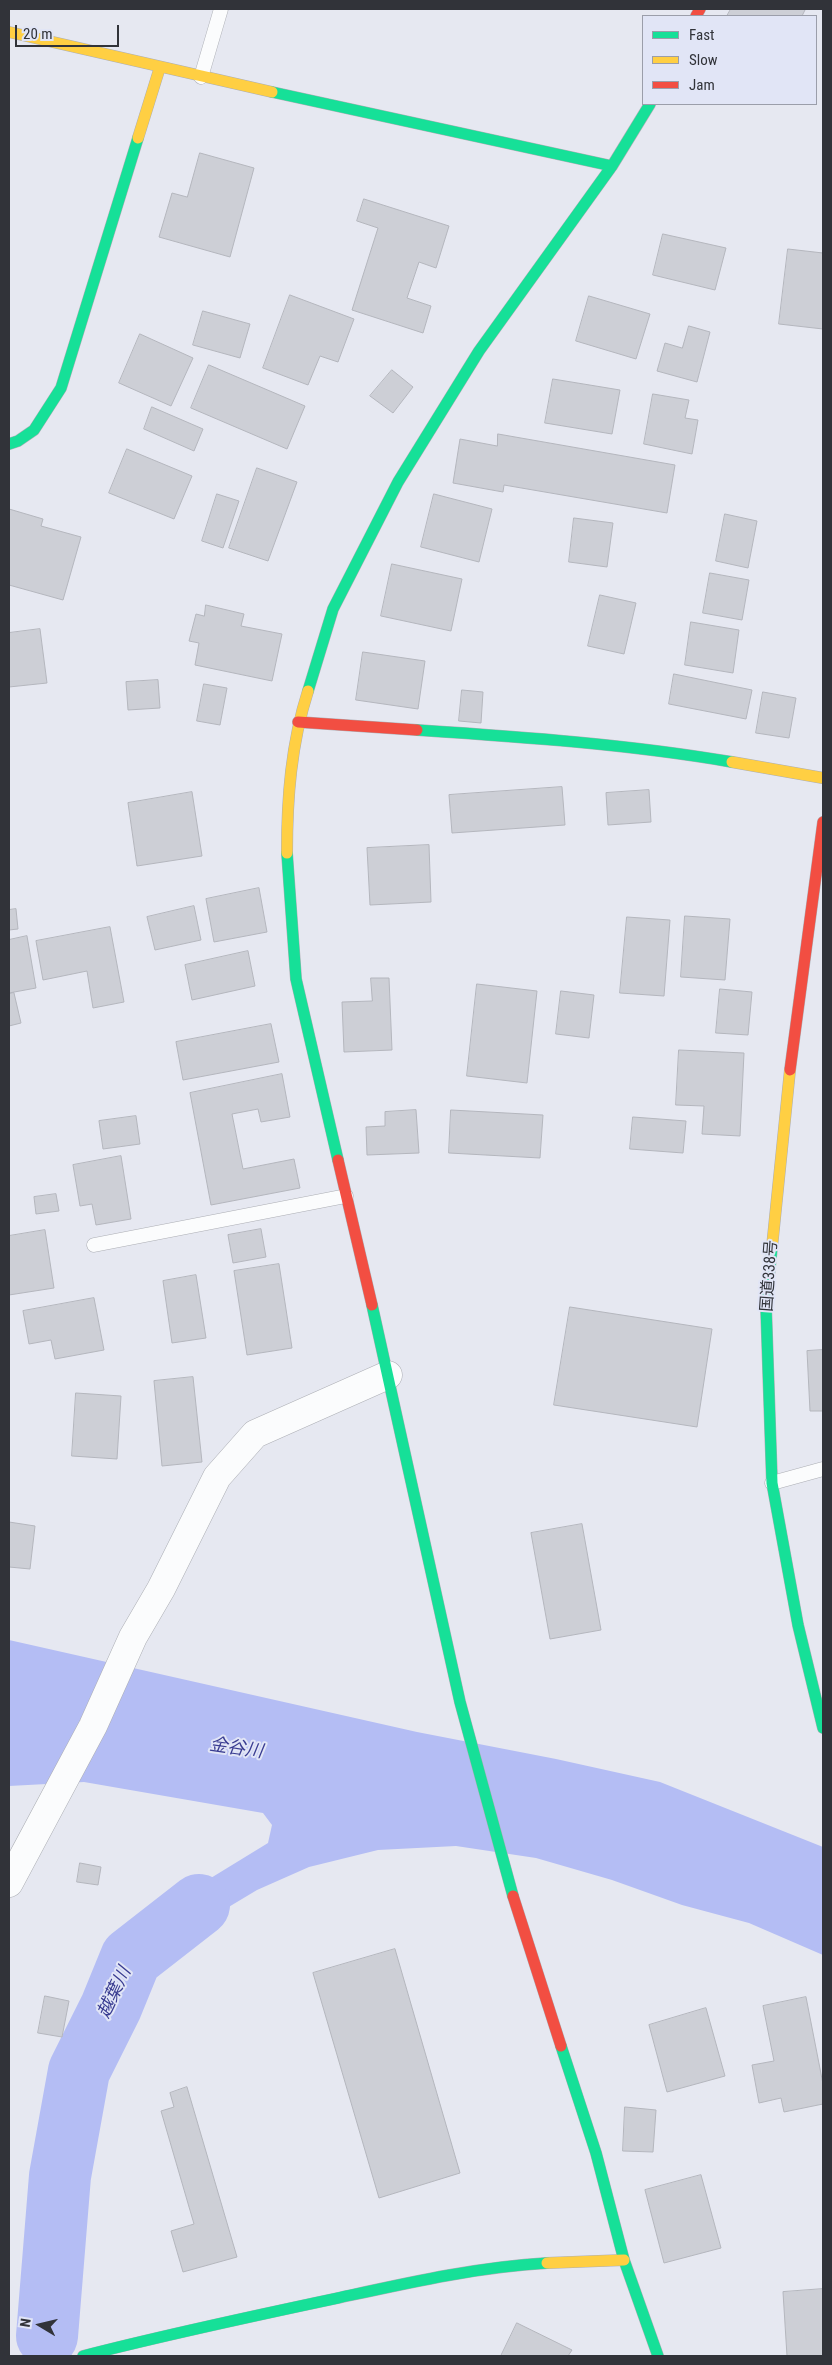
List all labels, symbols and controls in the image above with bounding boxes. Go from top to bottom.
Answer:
scale bar [18,15,121,47]
legend [642,15,817,105]
text: 20 m [23,25,53,43]
text: Fast [689,26,714,44]
text: Slow [689,51,718,69]
text: Jam [689,76,715,94]
street label: 国道338号 [758,1240,782,1312]
water label: 金谷川 [208,1735,264,1763]
water label: 越葉川 [94,1964,136,2022]
north arrow [15,2300,65,2350]
text: N [17,2317,34,2328]

